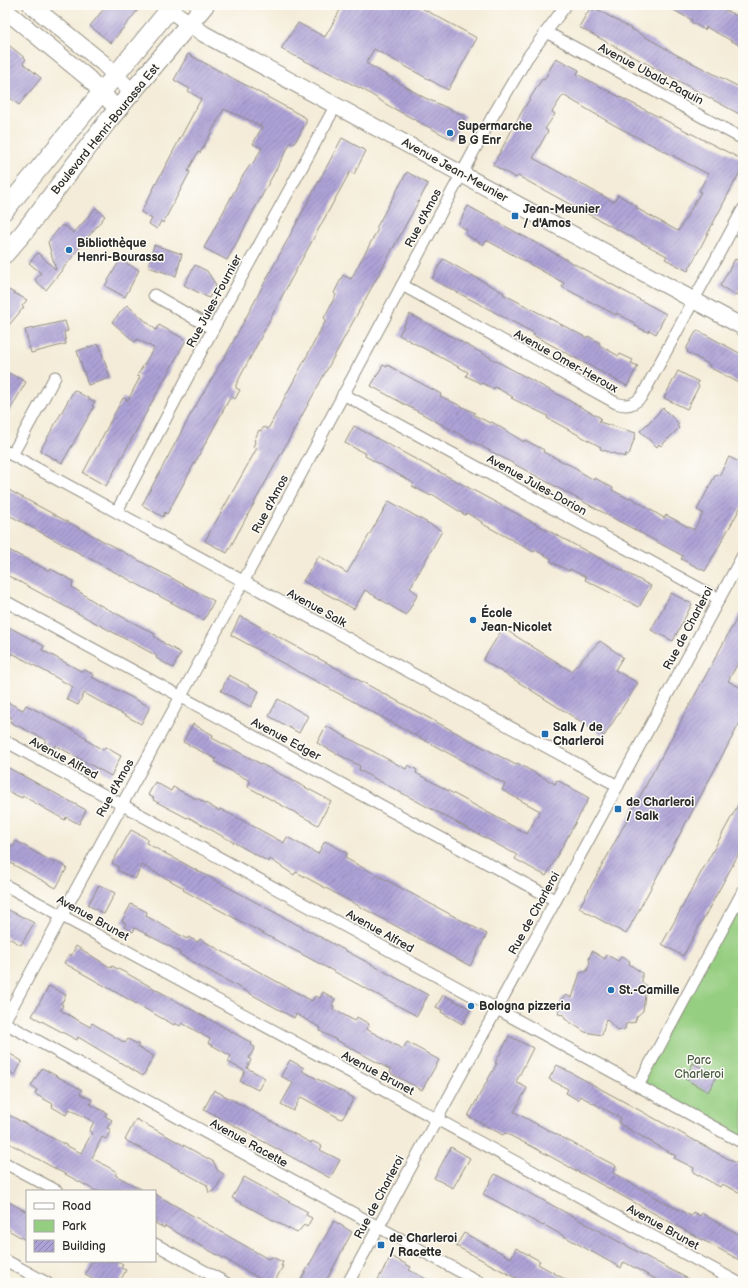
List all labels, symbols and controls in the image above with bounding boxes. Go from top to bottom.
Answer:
street label: Avenue Ubald-Paquin [596,40,706,109]
street label: Boulevard Henri-Bourassa Est [48,61,163,198]
place label: Supermarche B G Enr [458,119,532,148]
marker: Supermarche B G Enr [445,128,455,138]
street label: Avenue Jean-Meunier [399,135,511,206]
street label: Rue d'Amos [402,186,445,250]
place label: Jean-Meunier / d'Amos [523,202,600,231]
marker: Jean-Meunier / d'Amos [510,211,520,221]
place label: Bibliothèque Henri-Bourassa [77,236,164,265]
marker: Bibliothèque Henri-Bourassa [64,245,74,255]
street label: Rue Jules-Fournier [184,251,246,350]
street label: Avenue Omer-Heroux [511,327,621,397]
street label: Avenue Jules-Dorion [484,452,590,519]
street label: Rue d'Amos [249,472,292,536]
street label: Rue de Charleroi [660,584,717,673]
street label: Avenue Salk [284,586,349,631]
place label: École Jean-Nicolet [481,604,552,635]
marker: École Jean-Nicolet [468,615,478,625]
street label: Avenue Edger [248,715,324,764]
place label: Salk / de Charleroi [553,720,604,749]
marker: Salk / de Charleroi [540,729,550,739]
street label: Avenue Alfred [27,734,101,783]
street label: Rue d'Amos [93,756,138,820]
place label: de Charleroi / Salk [626,795,694,824]
marker: de Charleroi / Salk [613,804,623,814]
street label: Rue de Charleroi [505,869,564,957]
street label: Avenue Brunet [54,892,132,945]
street label: Avenue Alfred [343,907,416,956]
place label: St.-Camille [619,983,679,998]
marker: St.-Camille [606,985,616,995]
place label: Bologna pizzeria [479,999,571,1014]
marker: Bologna pizzeria [466,1001,476,1011]
street label: Avenue Brunet [339,1048,417,1099]
park label: Parc Charleroi [674,1053,724,1082]
street label: Avenue Racette [207,1116,290,1171]
street label: Rue de Charleroi [351,1153,408,1242]
legend [26,1190,156,1262]
text: Road [62,1199,91,1214]
street label: Avenue Brunet [624,1201,702,1254]
text: Park [62,1219,86,1234]
place label: de Charleroi / Racette [389,1231,457,1260]
text: Building [62,1239,106,1254]
marker: de Charleroi / Racette [376,1240,386,1250]

